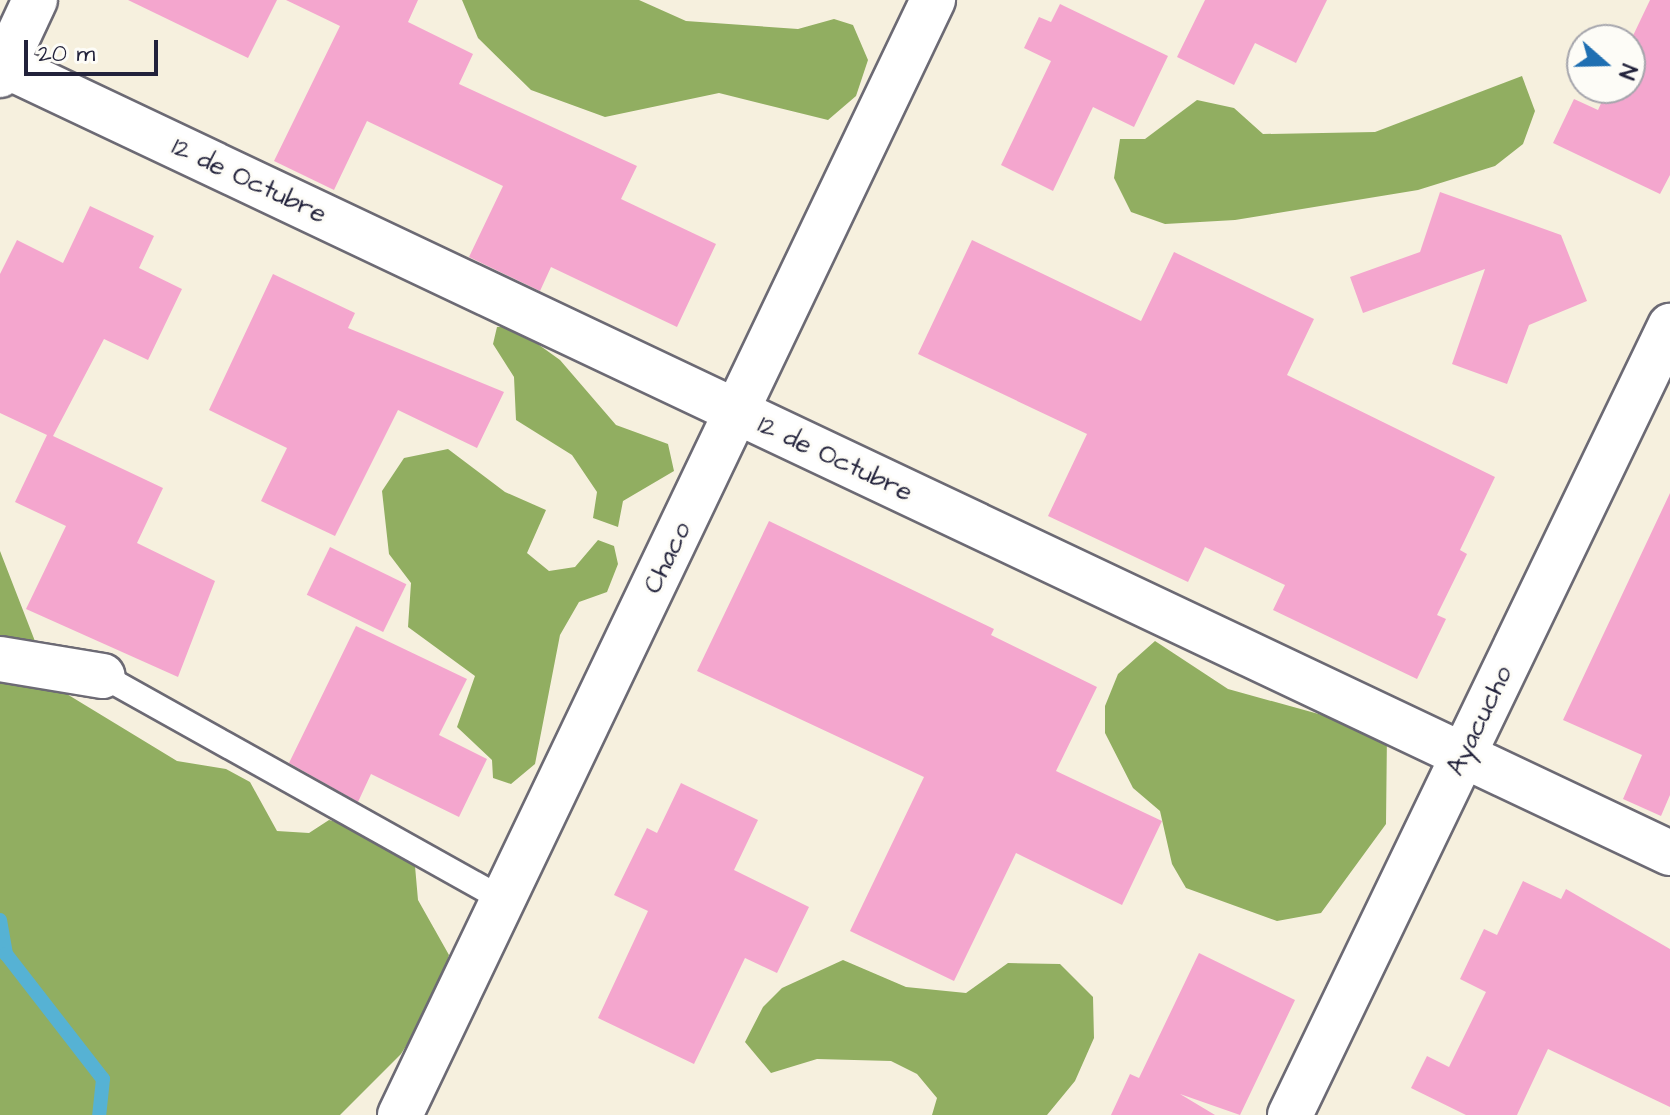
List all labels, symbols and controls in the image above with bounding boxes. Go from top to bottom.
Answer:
scale bar [28,24,162,74]
north arrow [1566,24,1646,104]
text: 20 m [38,37,95,71]
text: N [1610,60,1644,83]
street label: 12 de Octubre [167,132,331,230]
street label: 12 de Octubre [753,410,917,508]
street label: Chaco [637,517,699,599]
street label: Ayacucho [1440,661,1520,781]

